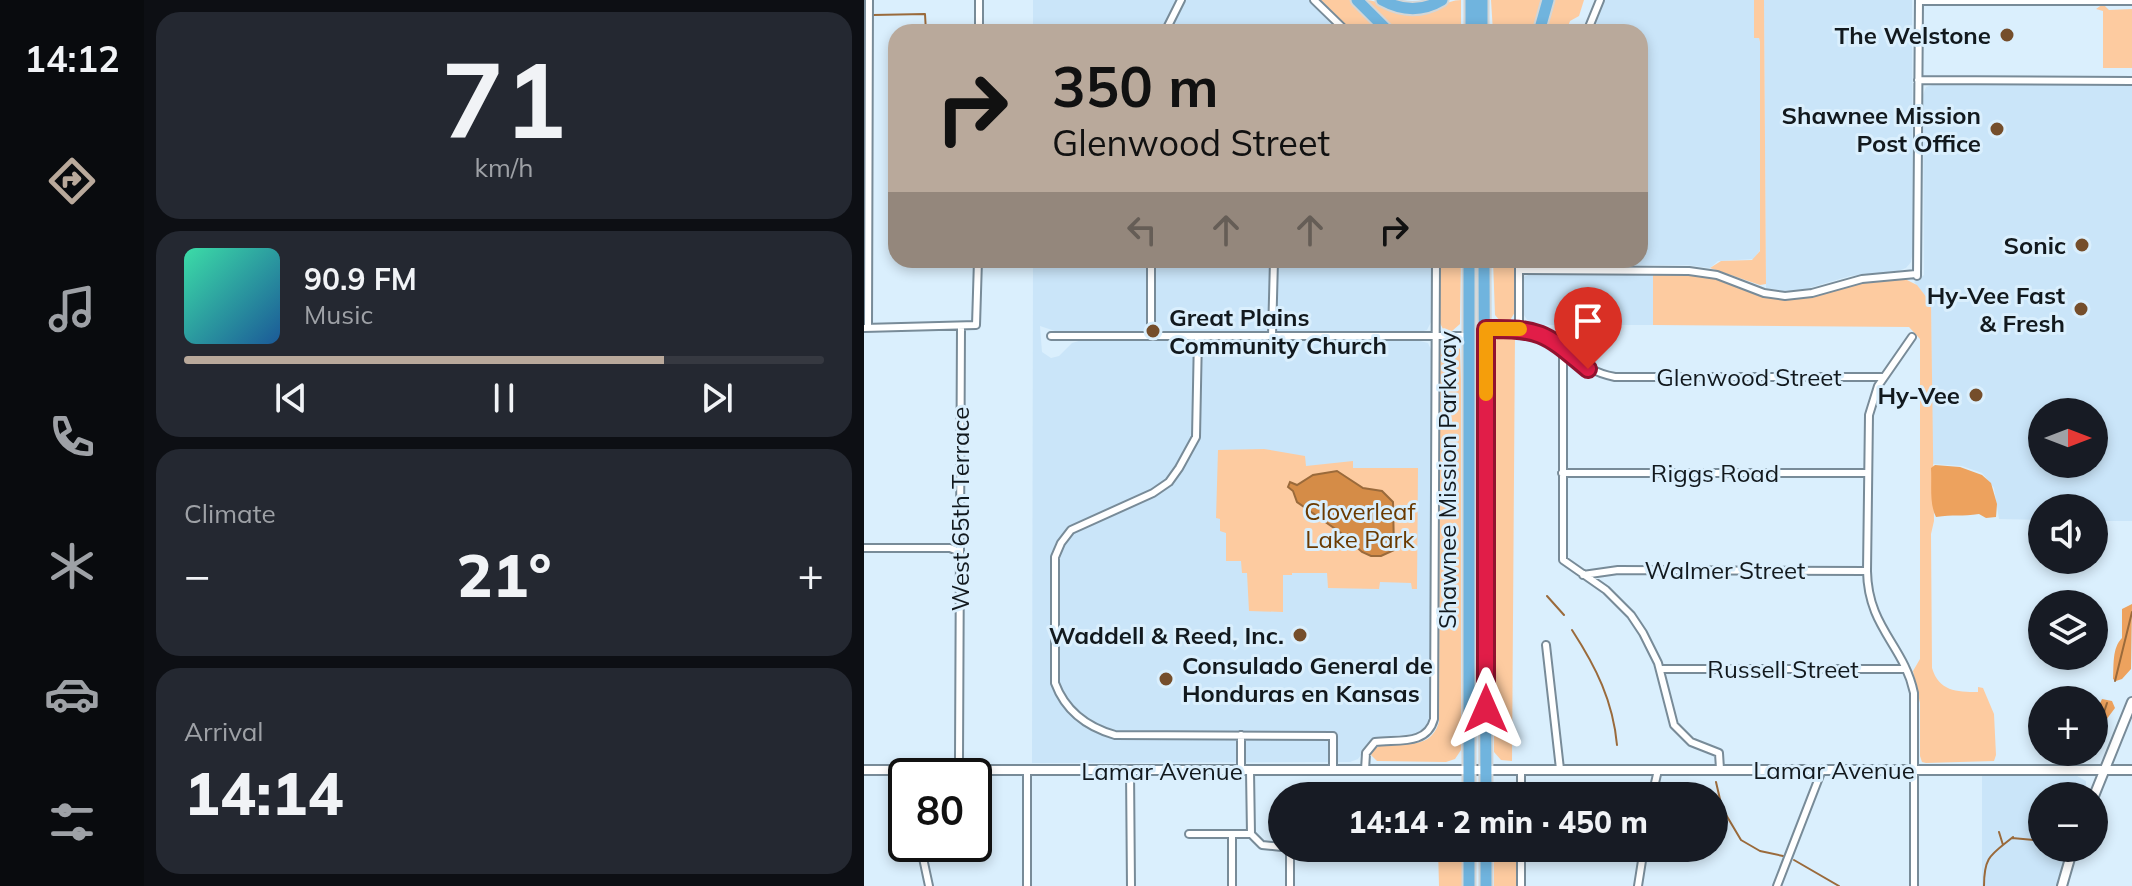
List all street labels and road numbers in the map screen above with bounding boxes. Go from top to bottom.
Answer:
street label: Shawnee Mission Parkway [1432,331,1462,629]
street label: Glenwood Street [1656,362,1842,392]
street label: West 65th Terrace [945,407,975,611]
street label: Riggs Road [1651,458,1779,488]
street label: Walmer Street [1645,555,1805,585]
street label: Russell Street [1707,654,1859,684]
street label: Lamar Avenue [1753,755,1915,785]
street label: Lamar Avenue [1081,756,1243,786]

